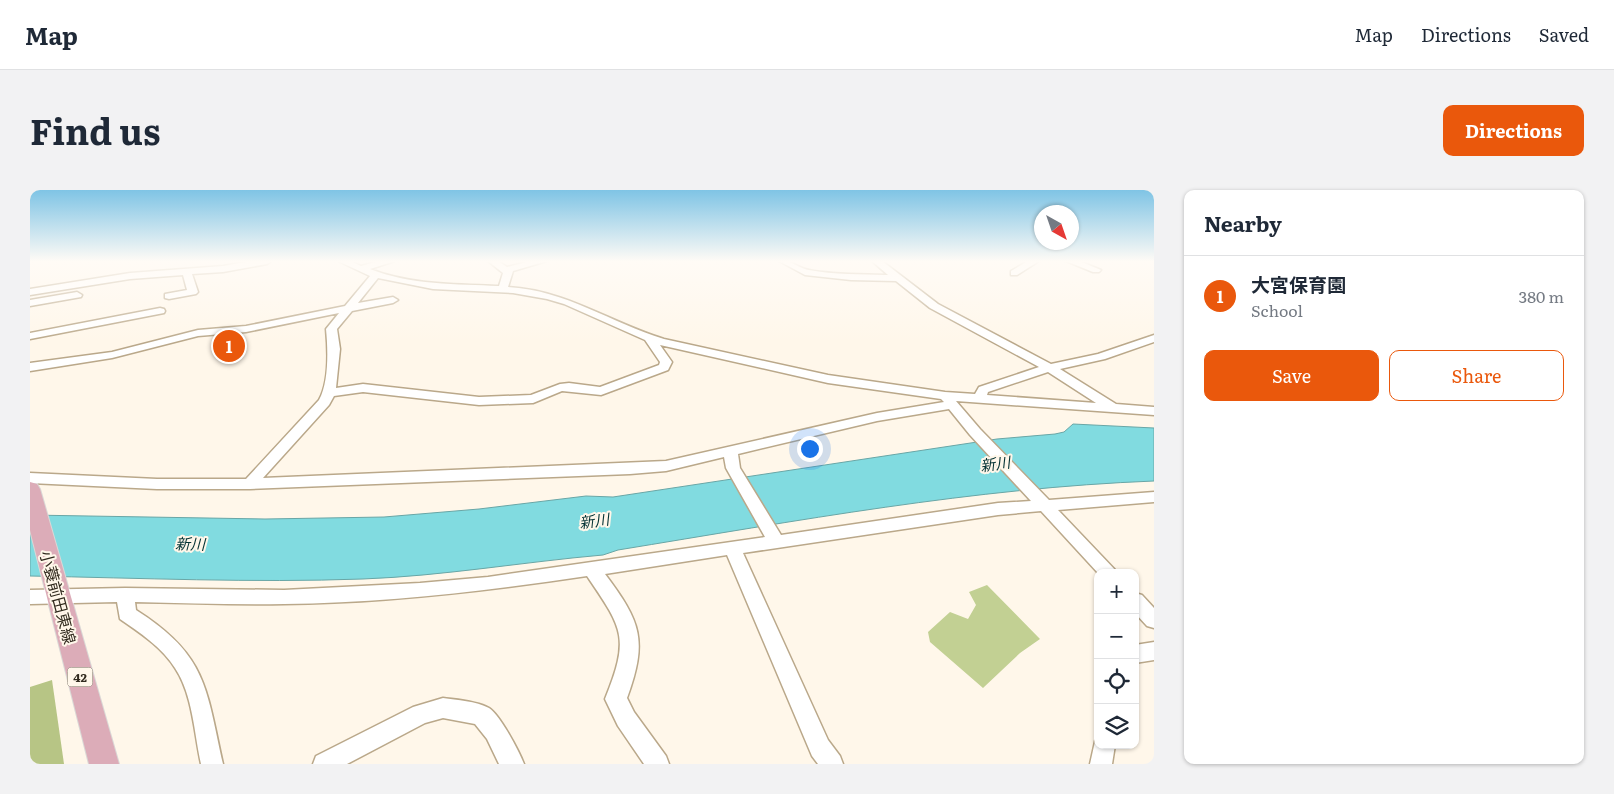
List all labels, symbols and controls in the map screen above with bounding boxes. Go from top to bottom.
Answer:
text: Map [25,17,78,52]
text: Map [1355,21,1393,48]
text: Directions [1421,21,1511,48]
text: Saved [1539,21,1589,48]
text: Find us [30,104,160,156]
button: Directions [1443,105,1584,156]
north arrow [1034,205,1079,250]
text: Nearby [1204,207,1282,238]
text: 大宮保育園 [1251,270,1346,298]
text: 1 [1217,284,1223,308]
text: 380 m [1519,284,1564,308]
text: School [1251,298,1303,322]
pin: 1 [213,327,245,365]
button: Save [1204,350,1379,401]
button: Share [1389,350,1564,401]
your location [797,436,823,462]
water label: 新川 [979,449,1013,476]
water label: 新川 [578,506,612,533]
water label: 新川 [175,531,207,555]
street label: 小蓑前田東線 [35,548,83,646]
map controls [1094,569,1139,749]
button: + [1094,569,1139,614]
button: − [1094,614,1139,659]
button: locate [1094,659,1139,704]
road number: 42 [68,668,92,687]
button: layers [1094,704,1139,749]

